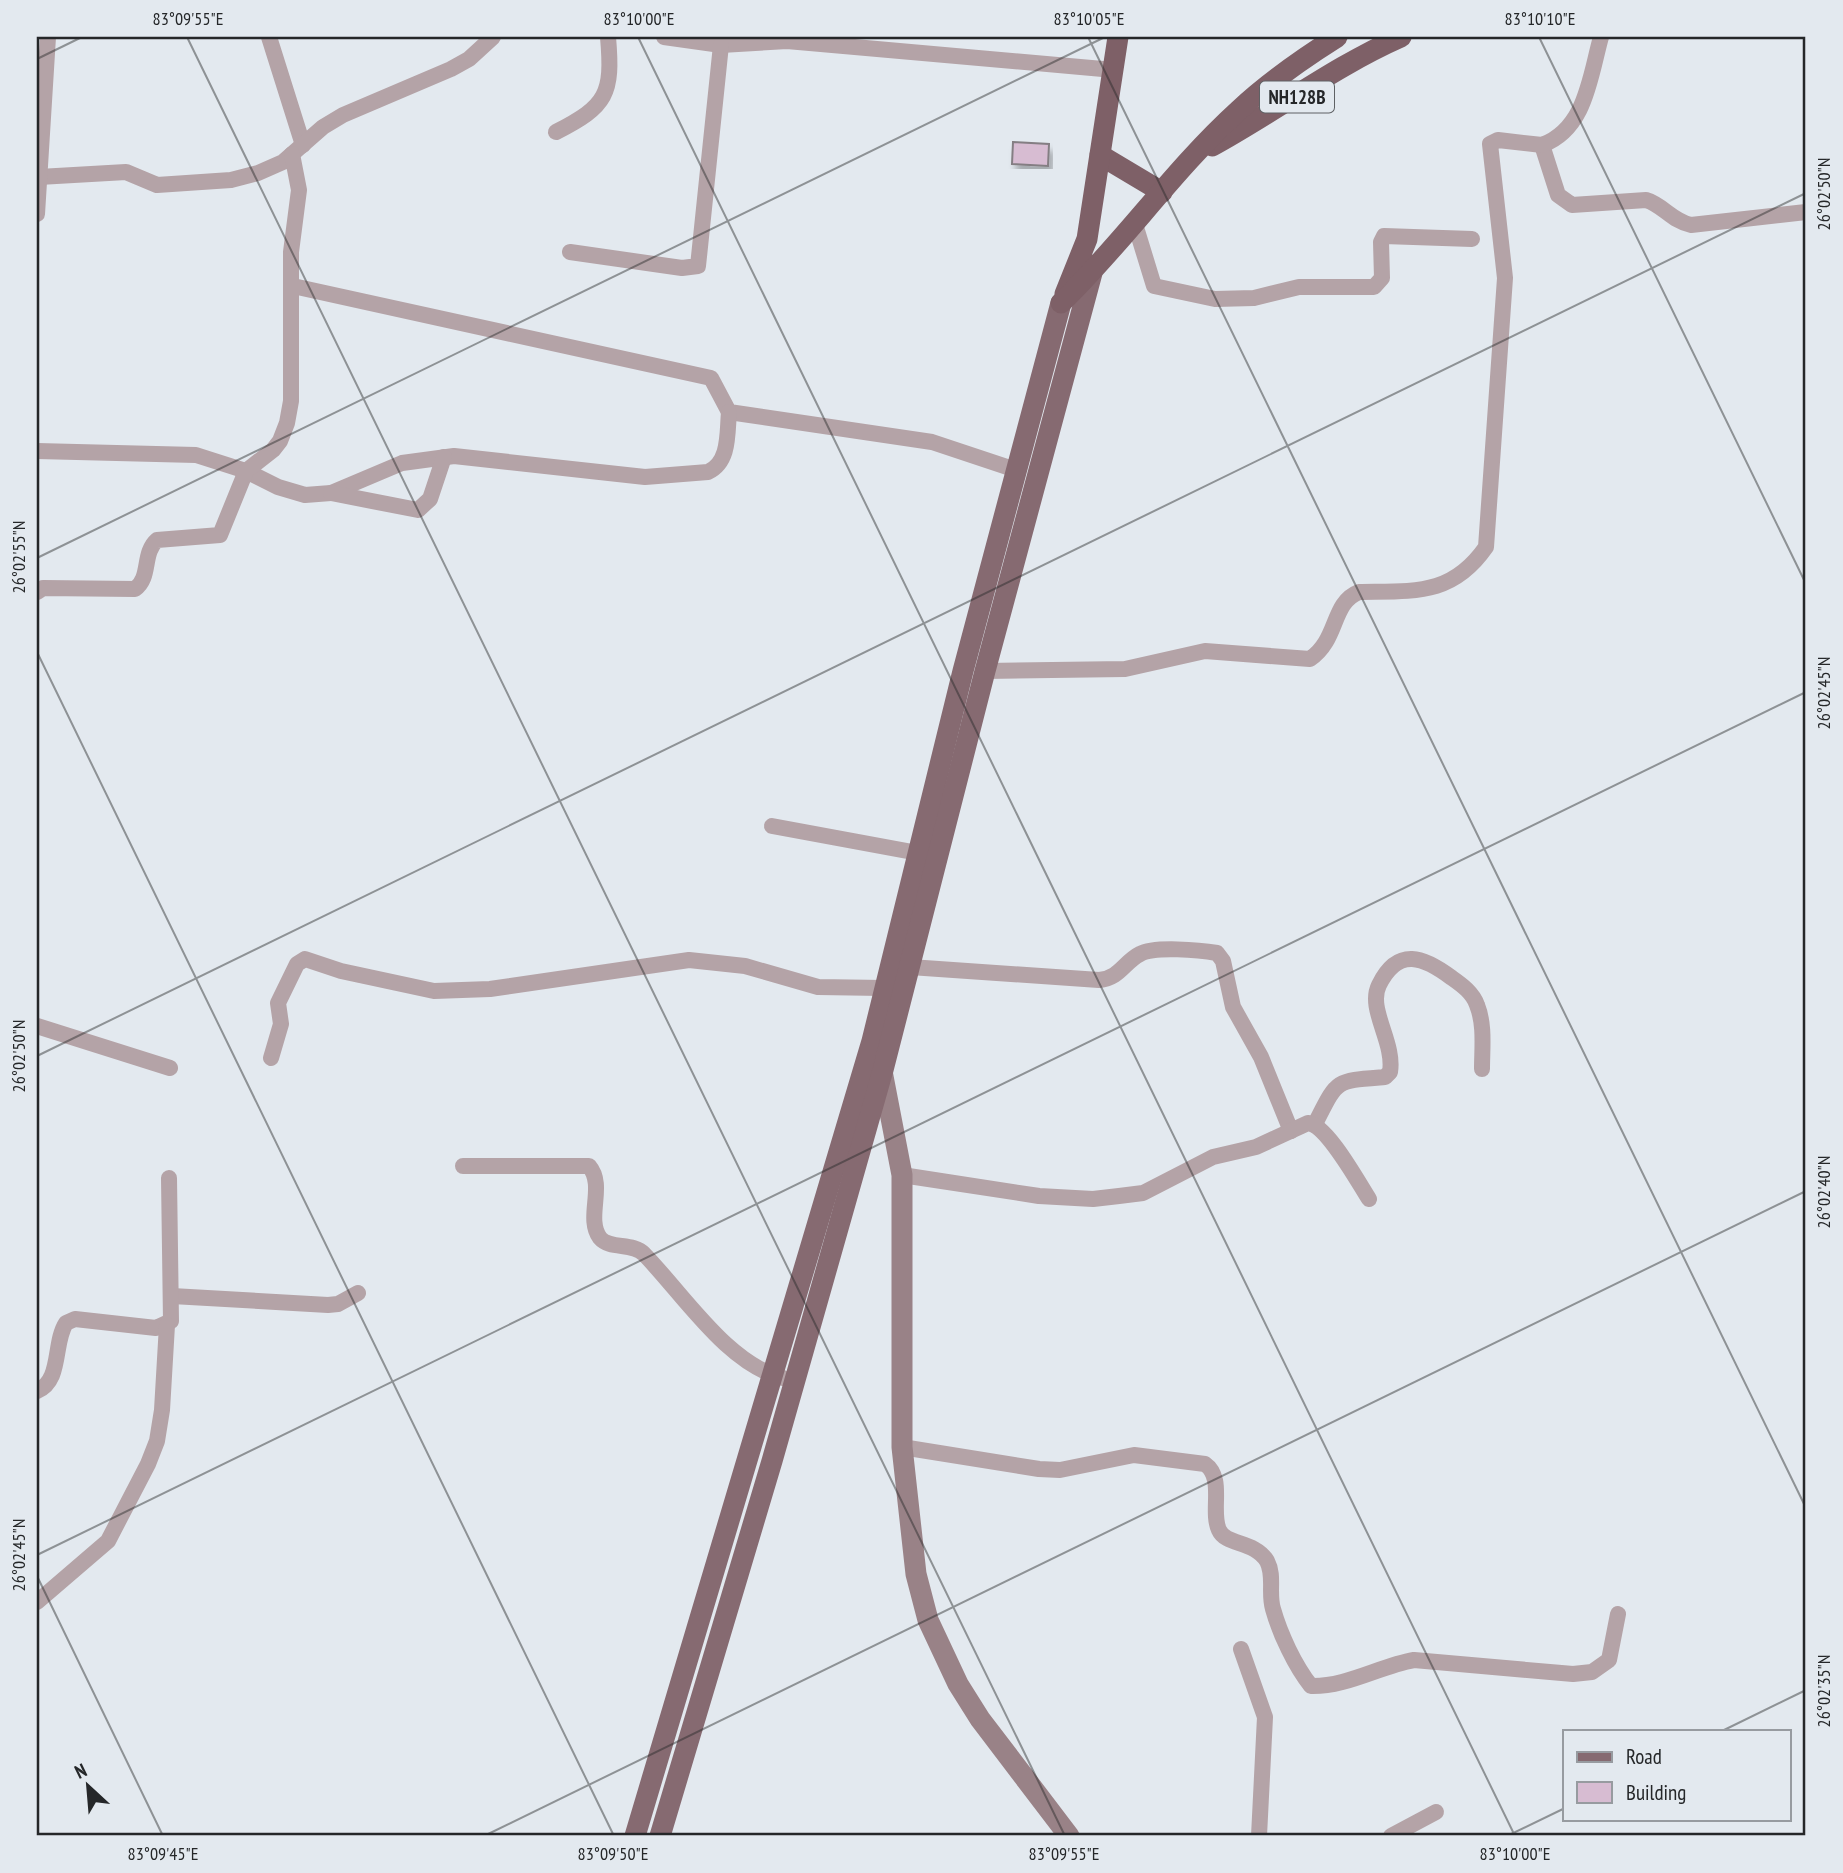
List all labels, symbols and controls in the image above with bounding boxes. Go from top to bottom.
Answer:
text: 83°09'55"E [153,7,223,30]
text: 83°10'00"E [604,7,674,30]
text: 83°10'05"E [1054,7,1124,30]
text: 83°10'10"E [1505,7,1575,30]
road number: NH128B [1260,82,1334,113]
text: 26°02'50"N [1812,158,1835,230]
text: 26°02'55"N [7,521,30,593]
text: 26°02'45"N [1812,657,1835,729]
text: 26°02'50"N [7,1020,30,1092]
text: 26°02'40"N [1812,1156,1835,1228]
text: 26°02'45"N [7,1519,30,1591]
text: 26°02'35"N [1812,1655,1835,1727]
legend [1563,1730,1790,1820]
text: Road [1626,1743,1662,1770]
north arrow [52,1750,122,1820]
text: N [71,1758,90,1784]
text: Building [1626,1779,1686,1806]
text: 83°09'45"E [128,1842,198,1865]
text: 83°09'50"E [578,1842,648,1865]
text: 83°09'55"E [1029,1842,1099,1865]
text: 83°10'00"E [1480,1842,1550,1865]

